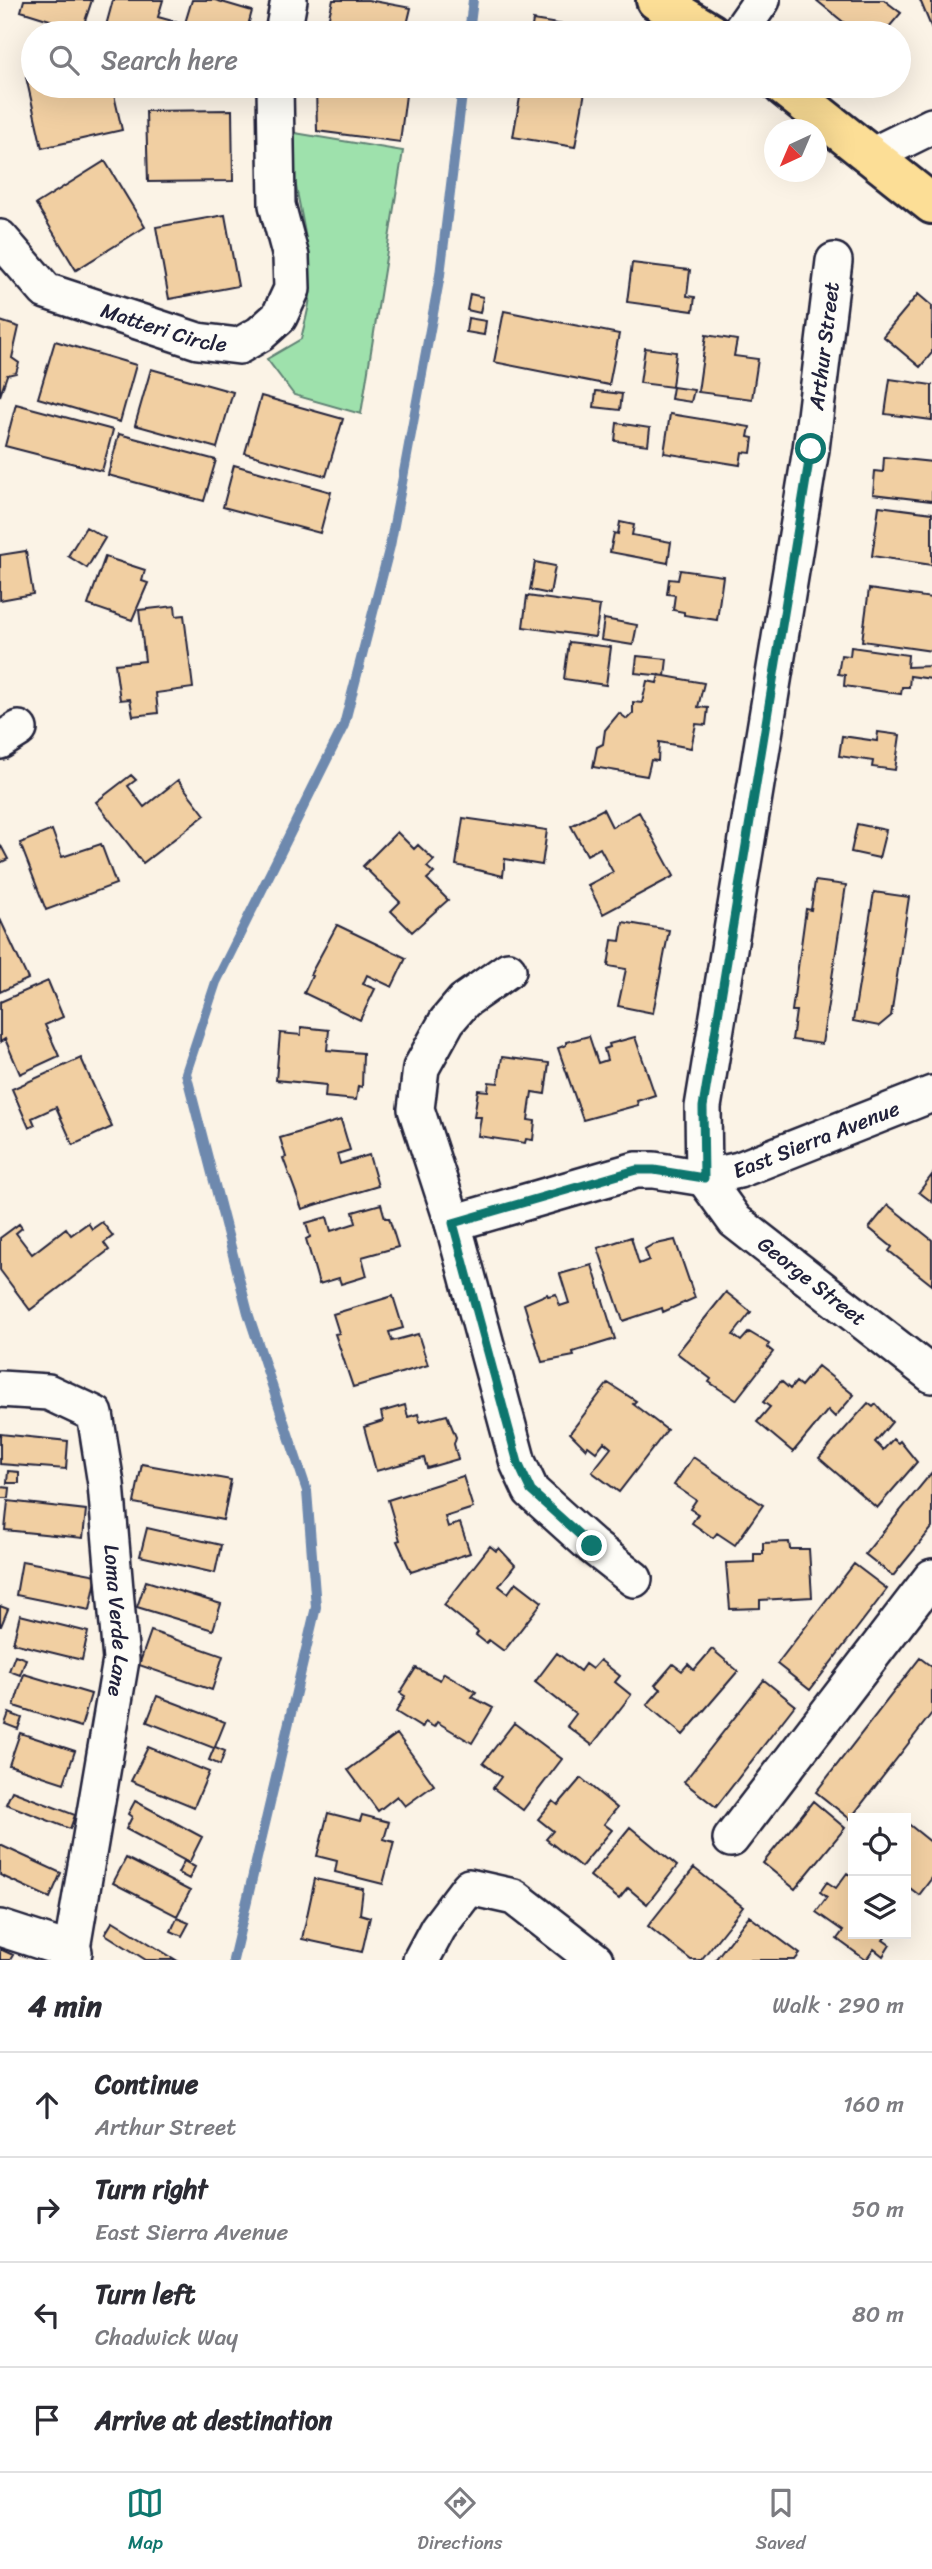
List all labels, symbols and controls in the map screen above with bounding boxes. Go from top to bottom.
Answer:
search box [21,21,911,98]
text: Search here [101,37,238,83]
icon: search [45,41,83,79]
north arrow [764,119,827,182]
street label: Arthur Street [797,280,851,413]
street label: Matteri Circle [96,291,229,363]
route start [795,433,826,464]
street label: East Sierra Avenue [727,1089,906,1190]
street label: George Street [749,1226,875,1336]
route end [576,1530,607,1561]
street label: Loma Verde Lane [92,1543,141,1700]
map controls [848,1813,911,1939]
button: locate [848,1813,911,1876]
button: layers [848,1876,911,1939]
text: 4 min [28,1979,102,2033]
text: Walk · 290 m [772,1985,904,2026]
text: Continue [95,2061,198,2107]
text: 160 m [843,2084,904,2125]
icon: ahead [28,2086,66,2124]
text: Arthur Street [95,2107,236,2148]
text: Turn right [95,2166,208,2212]
text: 50 m [852,2189,904,2230]
icon: right [28,2191,66,2229]
text: East Sierra Avenue [95,2212,288,2253]
text: Turn left [95,2271,195,2317]
text: 80 m [852,2294,904,2335]
icon: left [28,2296,66,2334]
text: Chadwick Way [95,2317,238,2358]
text: Arrive at destination [95,2397,332,2443]
icon: arrive [28,2401,66,2439]
tab: Map [126,2484,164,2559]
tab: Directions [417,2484,503,2559]
tab: Saved [755,2484,806,2559]

